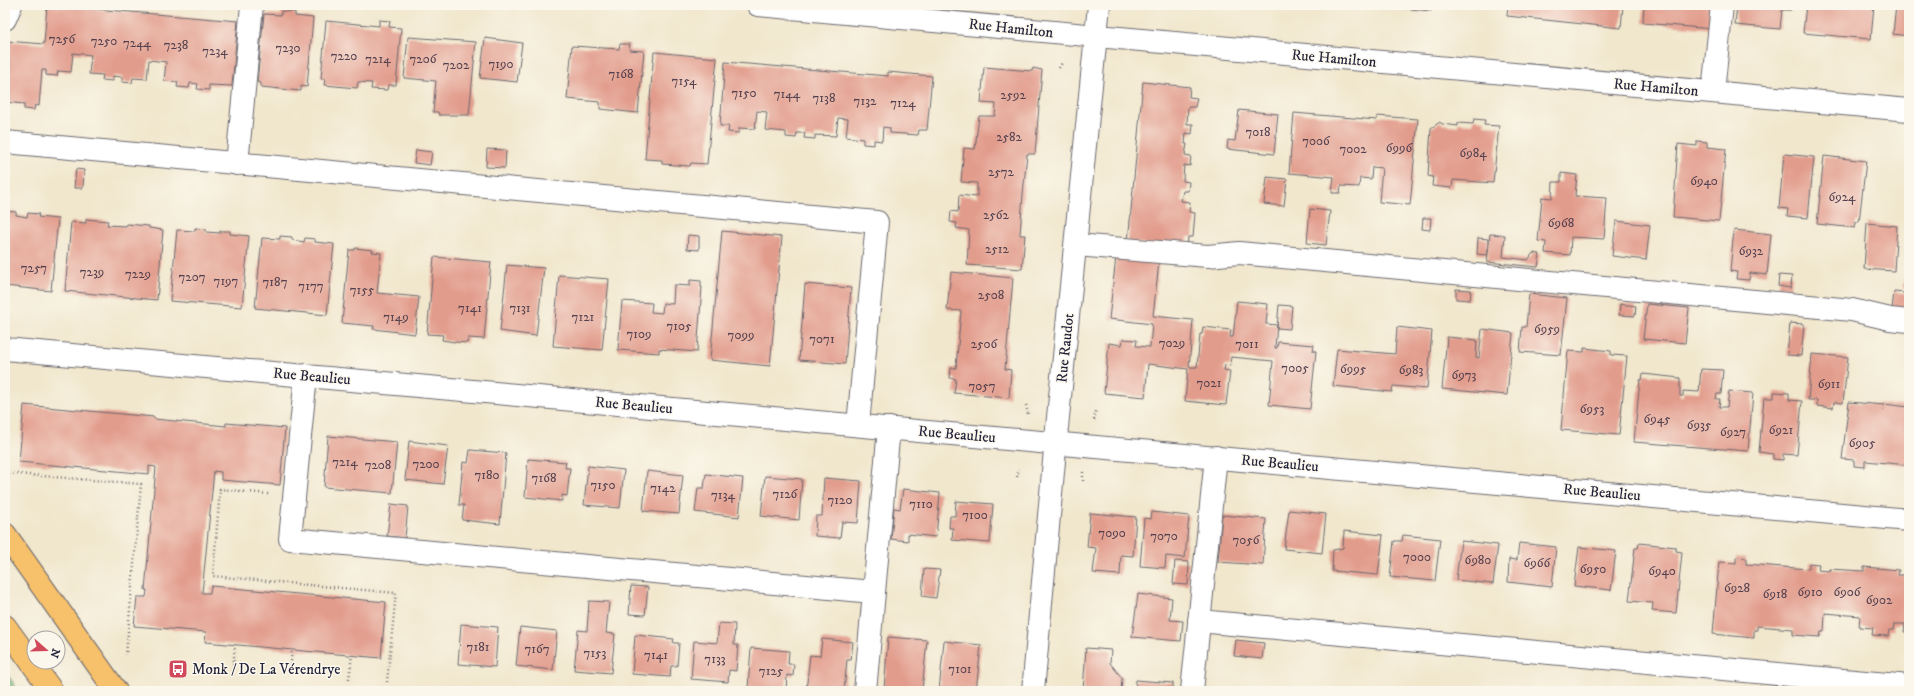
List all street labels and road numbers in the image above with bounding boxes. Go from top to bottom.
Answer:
street label: Rue Hamilton [968,15,1054,42]
street label: Rue Hamilton [1291,45,1377,72]
street label: Rue Hamilton [1613,74,1699,101]
street label: Rue Raudot [1052,312,1079,384]
street label: Rue Beaulieu [272,364,352,389]
street label: Rue Beaulieu [594,393,674,418]
street label: Rue Beaulieu [917,422,997,447]
street label: Rue Beaulieu [1240,451,1320,476]
street label: Rue Beaulieu [1562,480,1642,505]

